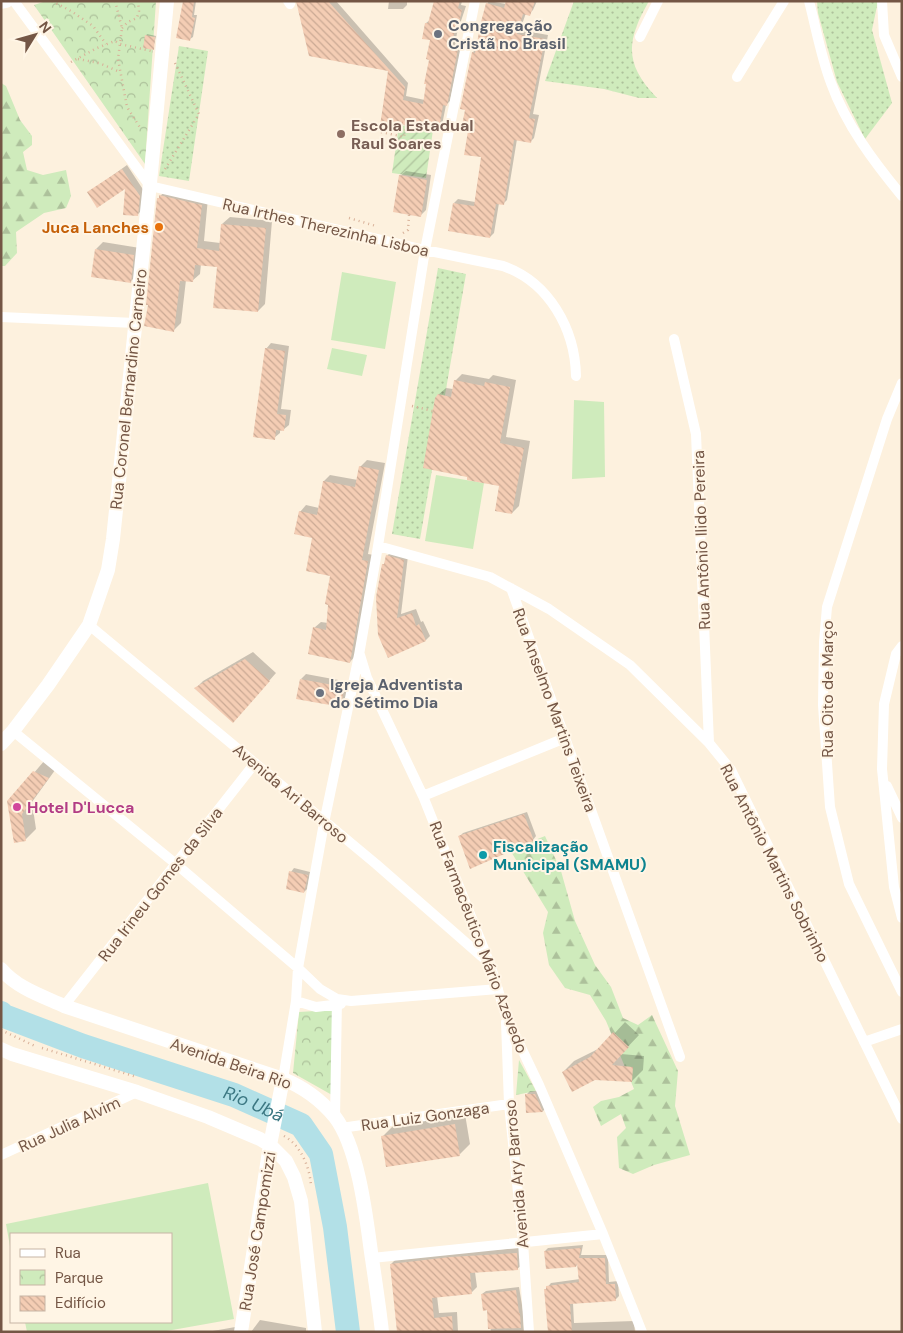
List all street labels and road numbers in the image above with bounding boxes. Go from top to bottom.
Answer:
street label: Rua Irthes Therezinha Lisboa [221,194,431,261]
street label: Rua Coronel Bernardino Carneiro [105,268,152,511]
street label: Rua Antônio Ilido Pereira [688,450,715,630]
street label: Rua Anselmo Martins Teixeira [508,605,601,815]
street label: Rua Oito de Março [817,620,838,758]
street label: Avenida Ari Barroso [229,739,353,848]
street label: Rua Antônio Martins Sobrinho [715,761,834,966]
street label: Rua Irineu Gomes da Silva [93,803,227,966]
street label: Rua Farmacêutico Mário Azevedo [425,818,533,1056]
street label: Avenida Beira Rio [167,1033,294,1094]
street label: Rua Julia Alvim [15,1092,123,1157]
street label: Rua Luiz Gonzaga [360,1097,490,1136]
street label: Avenida Ary Barroso [500,1099,533,1249]
street label: Rua José Campomizzi [235,1150,280,1312]

